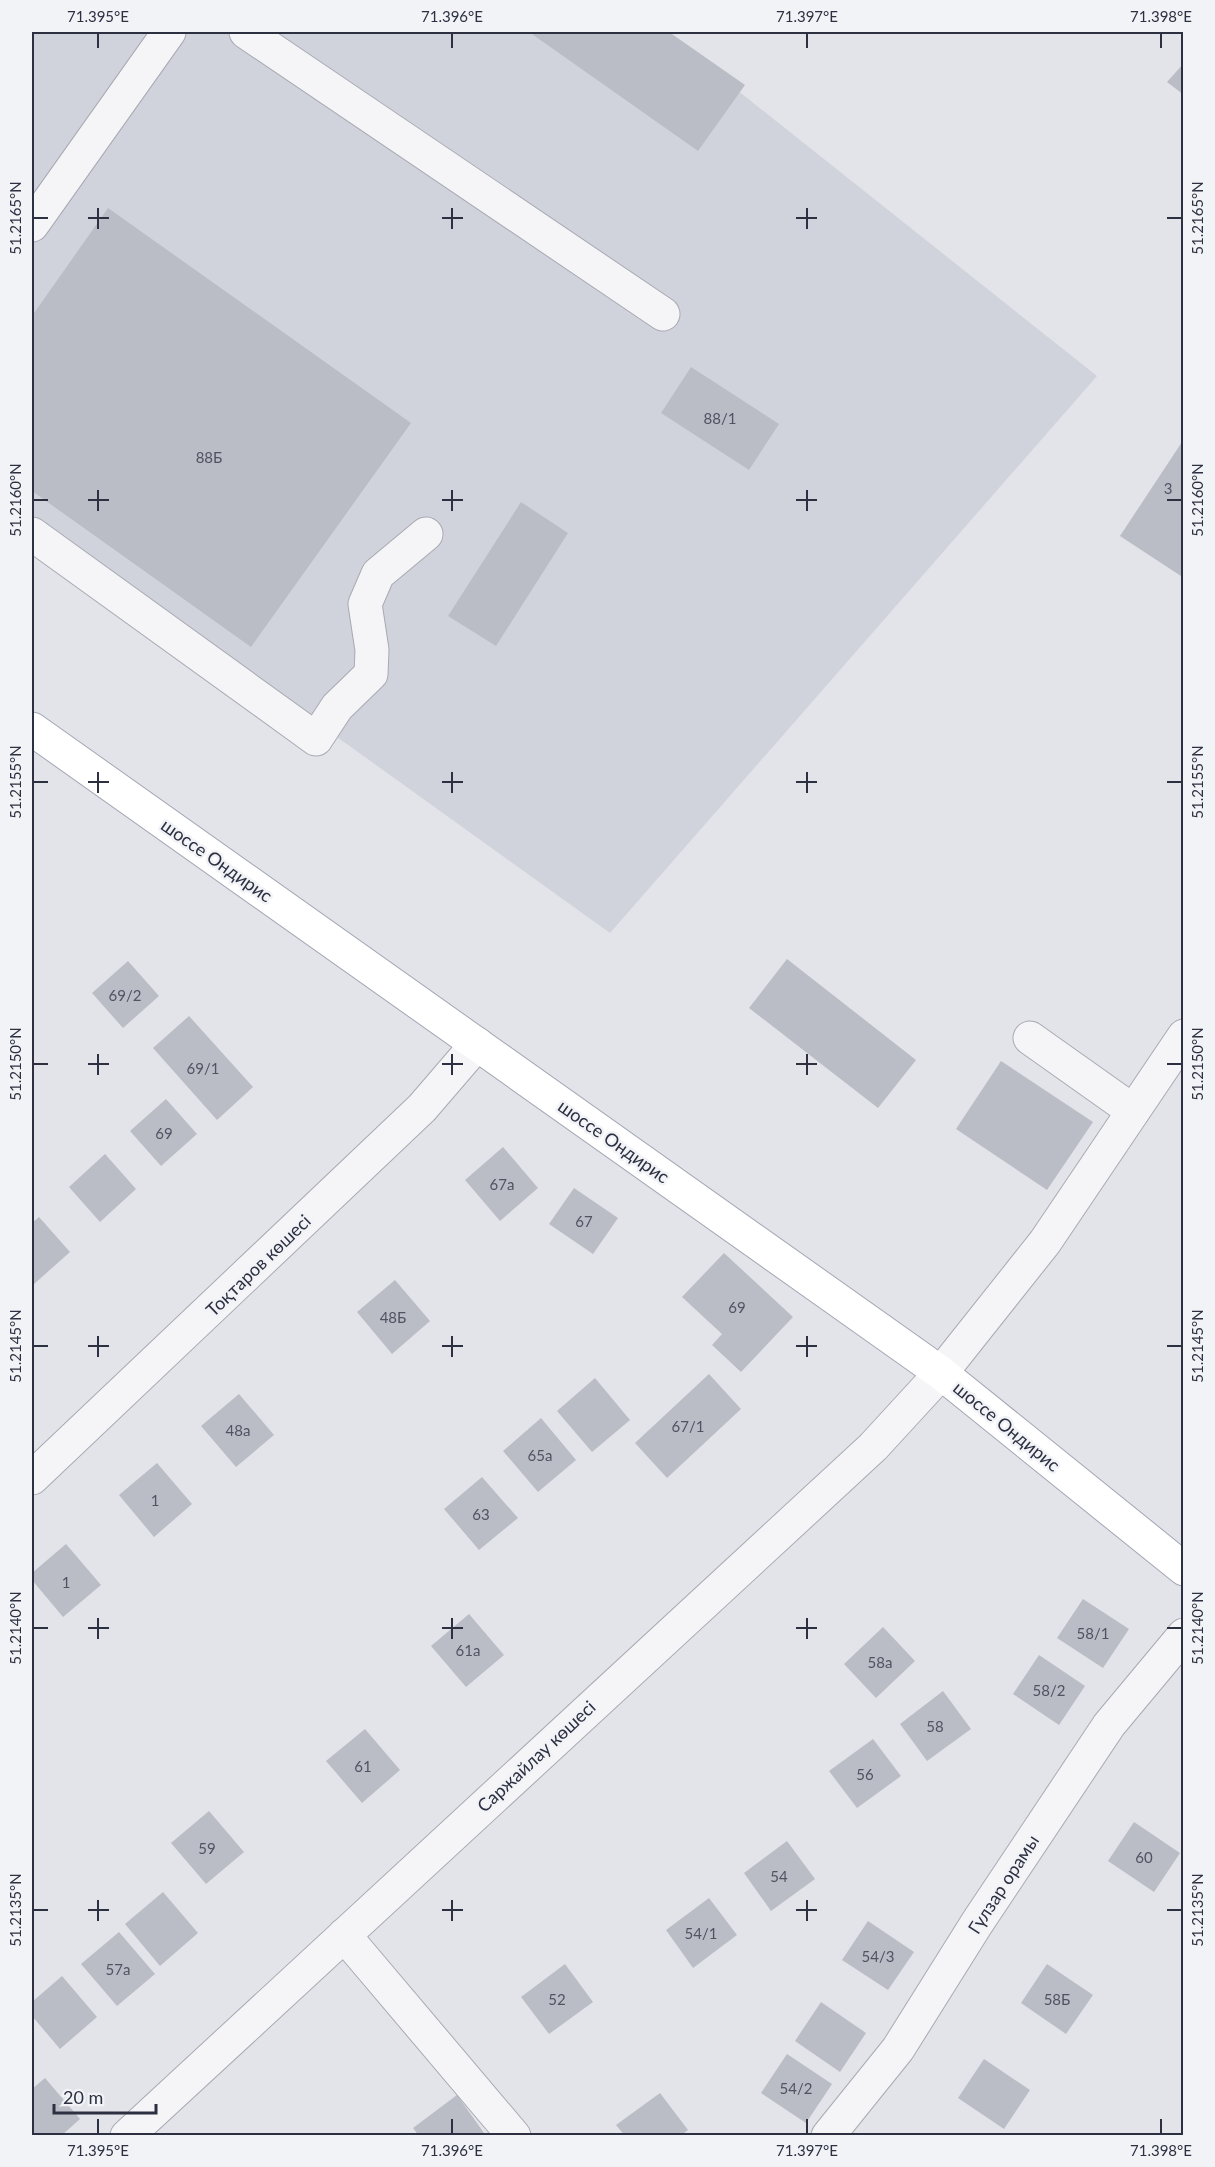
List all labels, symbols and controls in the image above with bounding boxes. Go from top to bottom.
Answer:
text: 71.395°E [67,7,129,25]
text: 71.396°E [421,7,483,25]
text: 71.397°E [776,7,838,25]
text: 71.398°E [1130,7,1192,25]
text: 51.2165°N [6,181,24,255]
text: 51.2165°N [1188,181,1206,255]
house number: 88/1 [704,409,736,427]
house number: 88Б [196,448,222,466]
text: 51.2160°N [6,463,24,537]
text: 51.2160°N [1188,463,1206,537]
house number: 3 [1164,479,1172,497]
text: 51.2155°N [6,745,24,819]
text: 51.2155°N [1188,745,1206,819]
street label: шоссе Ондирис [157,813,277,907]
house number: 69/2 [109,986,141,1004]
text: 51.2150°N [6,1027,24,1101]
text: 51.2150°N [1188,1027,1206,1101]
house number: 69/1 [187,1059,219,1077]
street label: шоссе Ондирис [554,1094,674,1188]
house number: 69 [155,1124,173,1142]
house number: 67а [490,1175,514,1193]
street label: Тоқтаров көшесі [201,1209,315,1321]
house number: 67 [575,1212,593,1230]
house number: 69 [728,1298,746,1316]
house number: 48Б [380,1308,406,1326]
text: 51.2145°N [6,1309,24,1383]
text: 51.2145°N [1188,1309,1206,1383]
street label: шоссе Ондирис [949,1376,1065,1476]
house number: 67/1 [672,1417,704,1435]
house number: 48а [226,1421,250,1439]
house number: 65а [528,1446,552,1464]
house number: 1 [151,1491,159,1509]
house number: 63 [472,1505,490,1523]
house number: 1 [62,1573,70,1591]
text: 51.2140°N [6,1591,24,1665]
text: 51.2140°N [1188,1591,1206,1665]
house number: 58/1 [1077,1624,1109,1642]
house number: 61а [456,1641,480,1659]
house number: 58а [868,1653,892,1671]
house number: 58/2 [1033,1681,1065,1699]
street label: Саржайлау көшесі [472,1696,600,1816]
house number: 58 [926,1717,944,1735]
house number: 61 [354,1757,372,1775]
house number: 56 [856,1765,874,1783]
street label: Гүлзар орамы [963,1830,1043,1938]
house number: 59 [198,1839,216,1857]
house number: 60 [1135,1848,1153,1866]
house number: 54 [770,1867,788,1885]
text: 51.2135°N [6,1873,24,1947]
text: 51.2135°N [1188,1873,1206,1947]
house number: 54/1 [685,1924,717,1942]
house number: 54/3 [862,1947,894,1965]
house number: 57а [106,1960,130,1978]
house number: 52 [548,1990,566,2008]
house number: 58Б [1044,1990,1070,2008]
scale bar [54,2077,156,2115]
house number: 54/2 [780,2079,812,2097]
text: 20 m [63,2086,103,2108]
text: 71.395°E [67,2141,129,2159]
text: 71.396°E [421,2141,483,2159]
text: 71.397°E [776,2141,838,2159]
text: 71.398°E [1130,2141,1192,2159]

